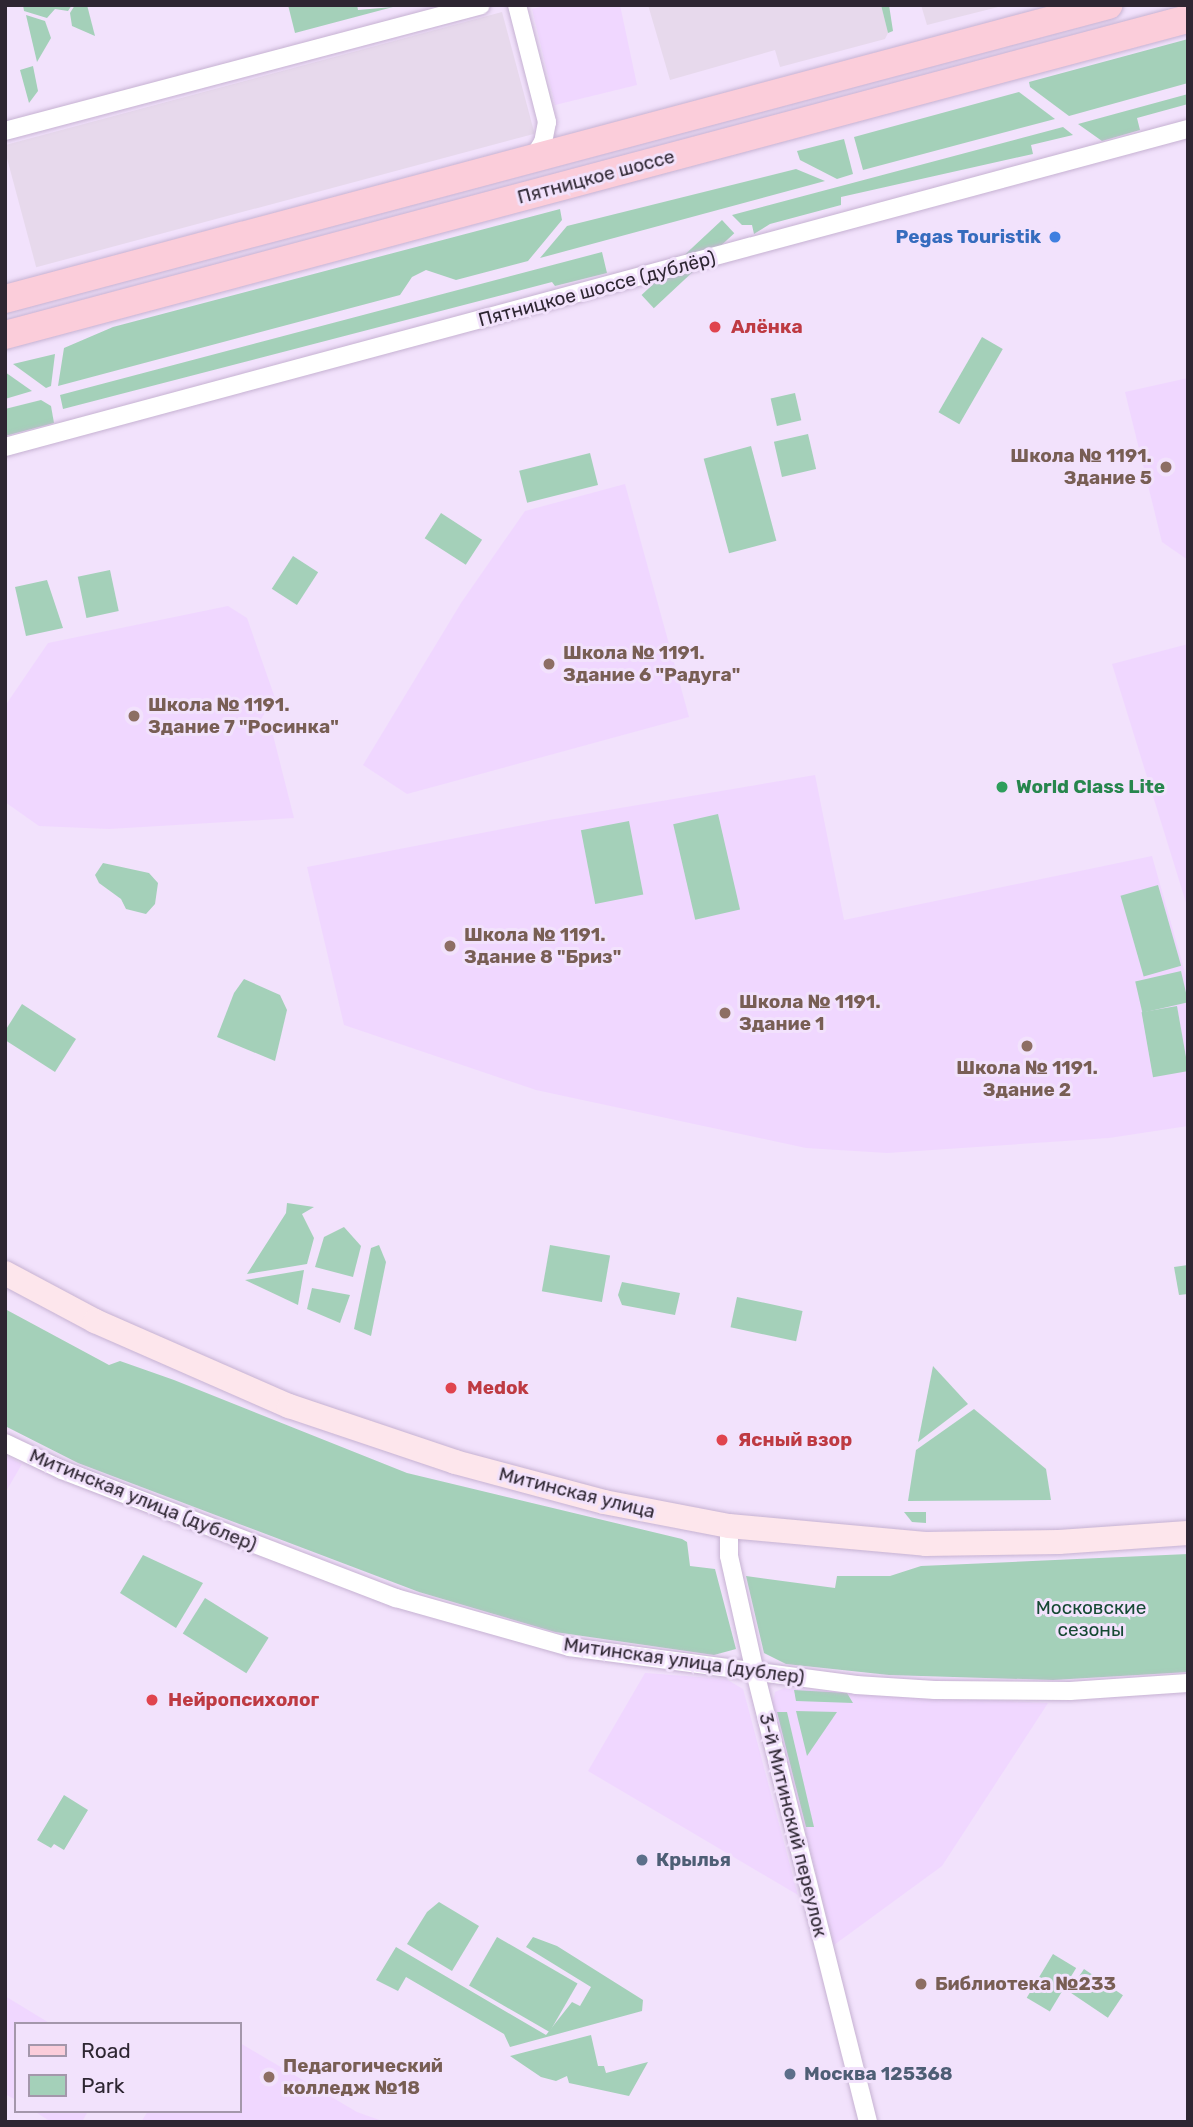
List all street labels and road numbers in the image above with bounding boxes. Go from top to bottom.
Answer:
street label: Пятницкое шоссе [515,145,677,209]
street label: Пятницкое шоссе (дублёр) [476,246,718,332]
street label: Митинская улица (дублер) [26,1444,260,1556]
street label: Митинская улица [496,1463,658,1523]
street label: Митинская улица (дублер) [562,1633,806,1689]
street label: 3-й Митинский переулок [754,1711,832,1939]

